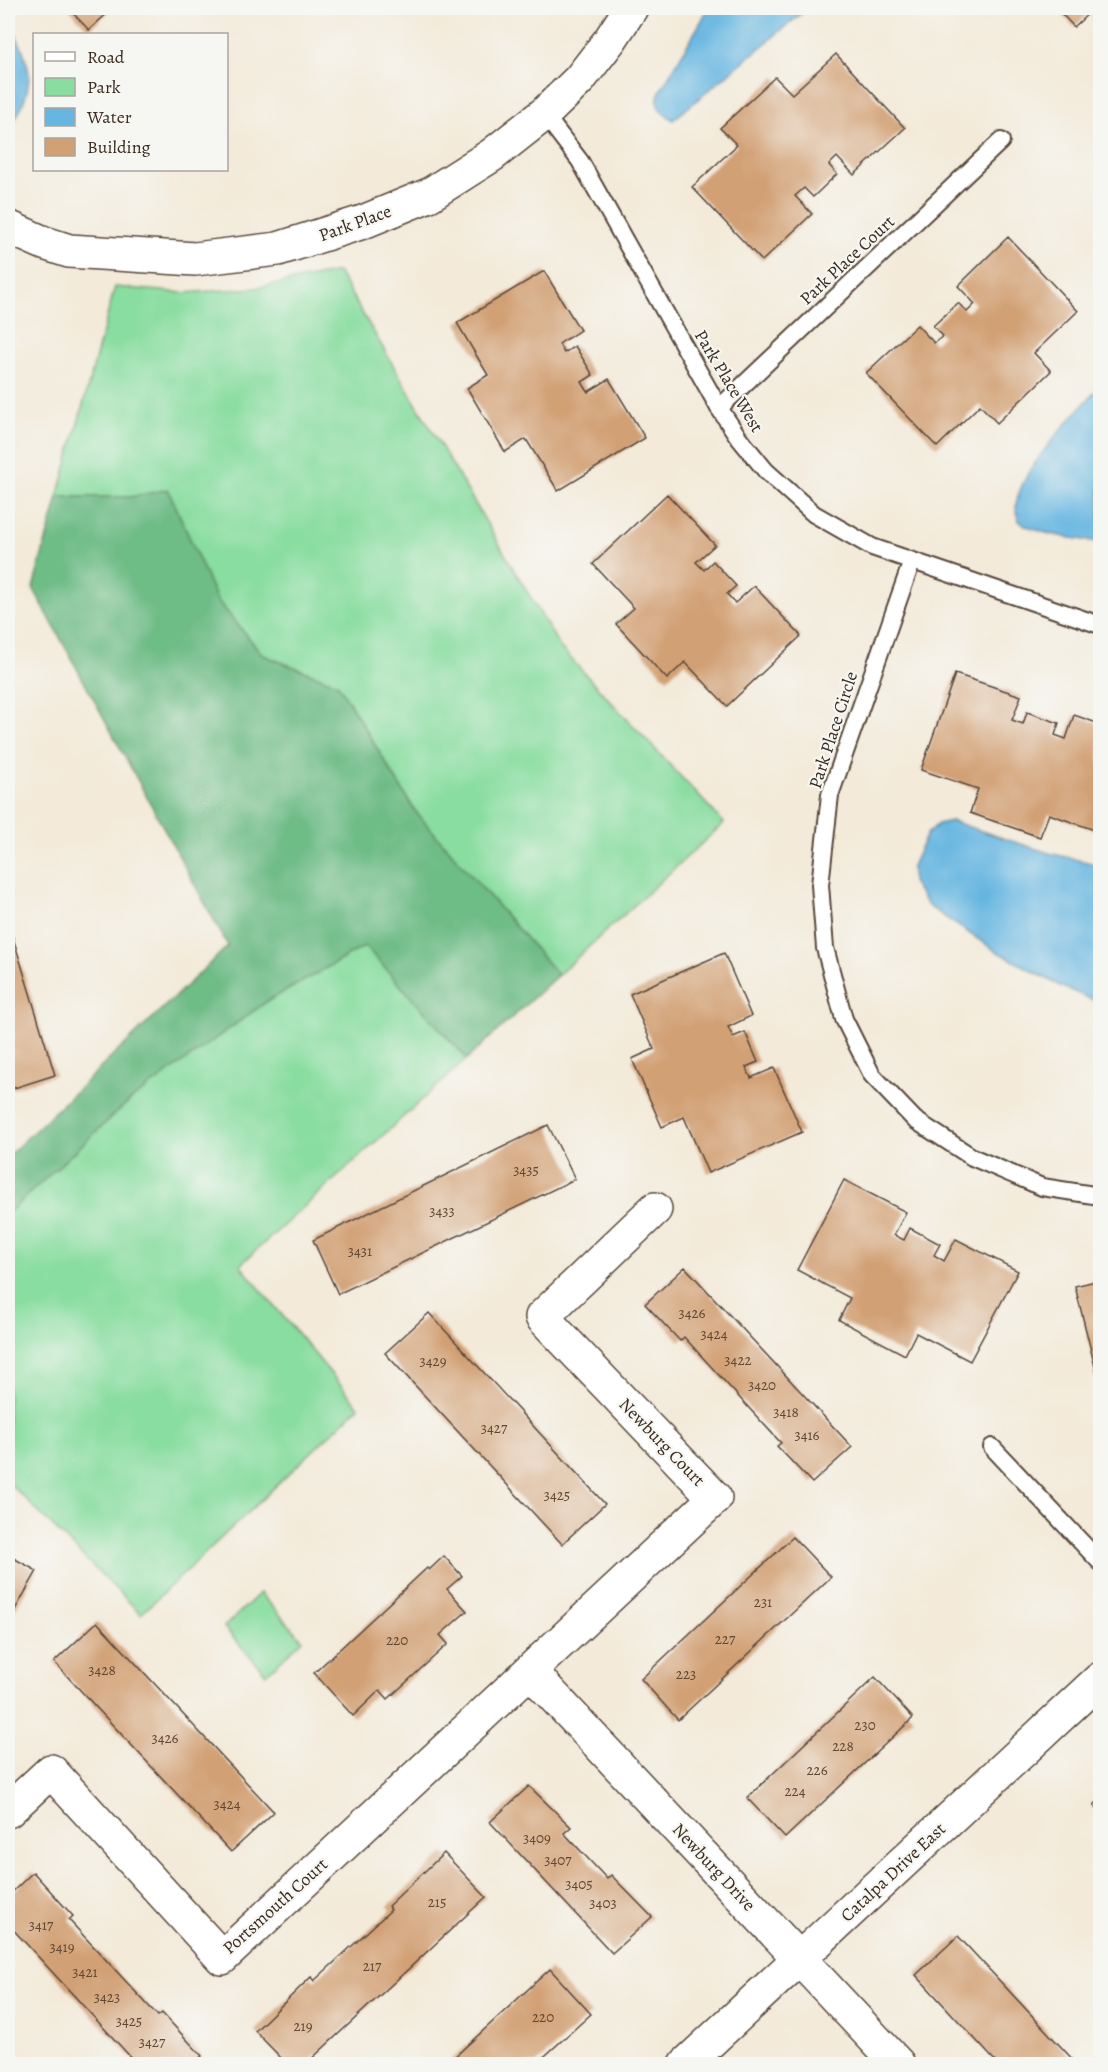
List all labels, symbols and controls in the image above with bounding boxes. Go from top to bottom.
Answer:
legend [33,33,228,171]
text: Road [87,45,125,69]
text: Park [87,75,121,99]
text: Water [86,105,132,129]
text: Building [87,135,151,159]
street label: Park Place [315,199,395,247]
street label: Park Place Court [794,210,900,310]
street label: Park Place West [689,325,769,437]
street label: Park Place Circle [803,668,863,792]
house number: 3435 [513,1160,539,1180]
house number: 3433 [429,1201,455,1221]
house number: 3431 [348,1241,372,1261]
house number: 3426 [678,1303,706,1323]
house number: 3424 [701,1324,728,1344]
house number: 3422 [724,1350,752,1370]
house number: 3429 [420,1351,447,1371]
house number: 3420 [748,1375,776,1395]
street label: Newburg Court [614,1393,710,1491]
house number: 3418 [773,1402,799,1422]
house number: 3427 [481,1418,508,1438]
house number: 3416 [794,1425,820,1445]
house number: 3425 [544,1485,570,1505]
house number: 231 [754,1592,772,1612]
house number: 227 [715,1629,736,1649]
house number: 220 [386,1630,408,1650]
house number: 3428 [88,1660,116,1680]
house number: 223 [676,1664,696,1684]
house number: 230 [854,1715,876,1735]
house number: 3426 [151,1728,179,1748]
house number: 228 [832,1736,854,1756]
house number: 226 [806,1760,828,1780]
house number: 224 [784,1781,806,1801]
house number: 3424 [214,1794,241,1814]
street label: Catalpa Drive East [835,1817,951,1927]
street label: Newburg Drive [667,1818,761,1916]
house number: 3409 [523,1828,551,1848]
house number: 3407 [544,1850,572,1870]
street label: Portsmouth Court [217,1852,333,1960]
house number: 3405 [565,1874,593,1894]
house number: 215 [428,1892,446,1912]
house number: 3403 [589,1893,617,1913]
house number: 3417 [29,1915,54,1935]
house number: 3419 [50,1937,75,1957]
house number: 217 [363,1956,382,1976]
house number: 3421 [72,1962,98,1982]
house number: 3423 [94,1987,120,2007]
house number: 220 [532,2007,554,2027]
house number: 3425 [116,2011,142,2031]
house number: 219 [293,2016,313,2036]
house number: 3427 [139,2032,166,2052]

